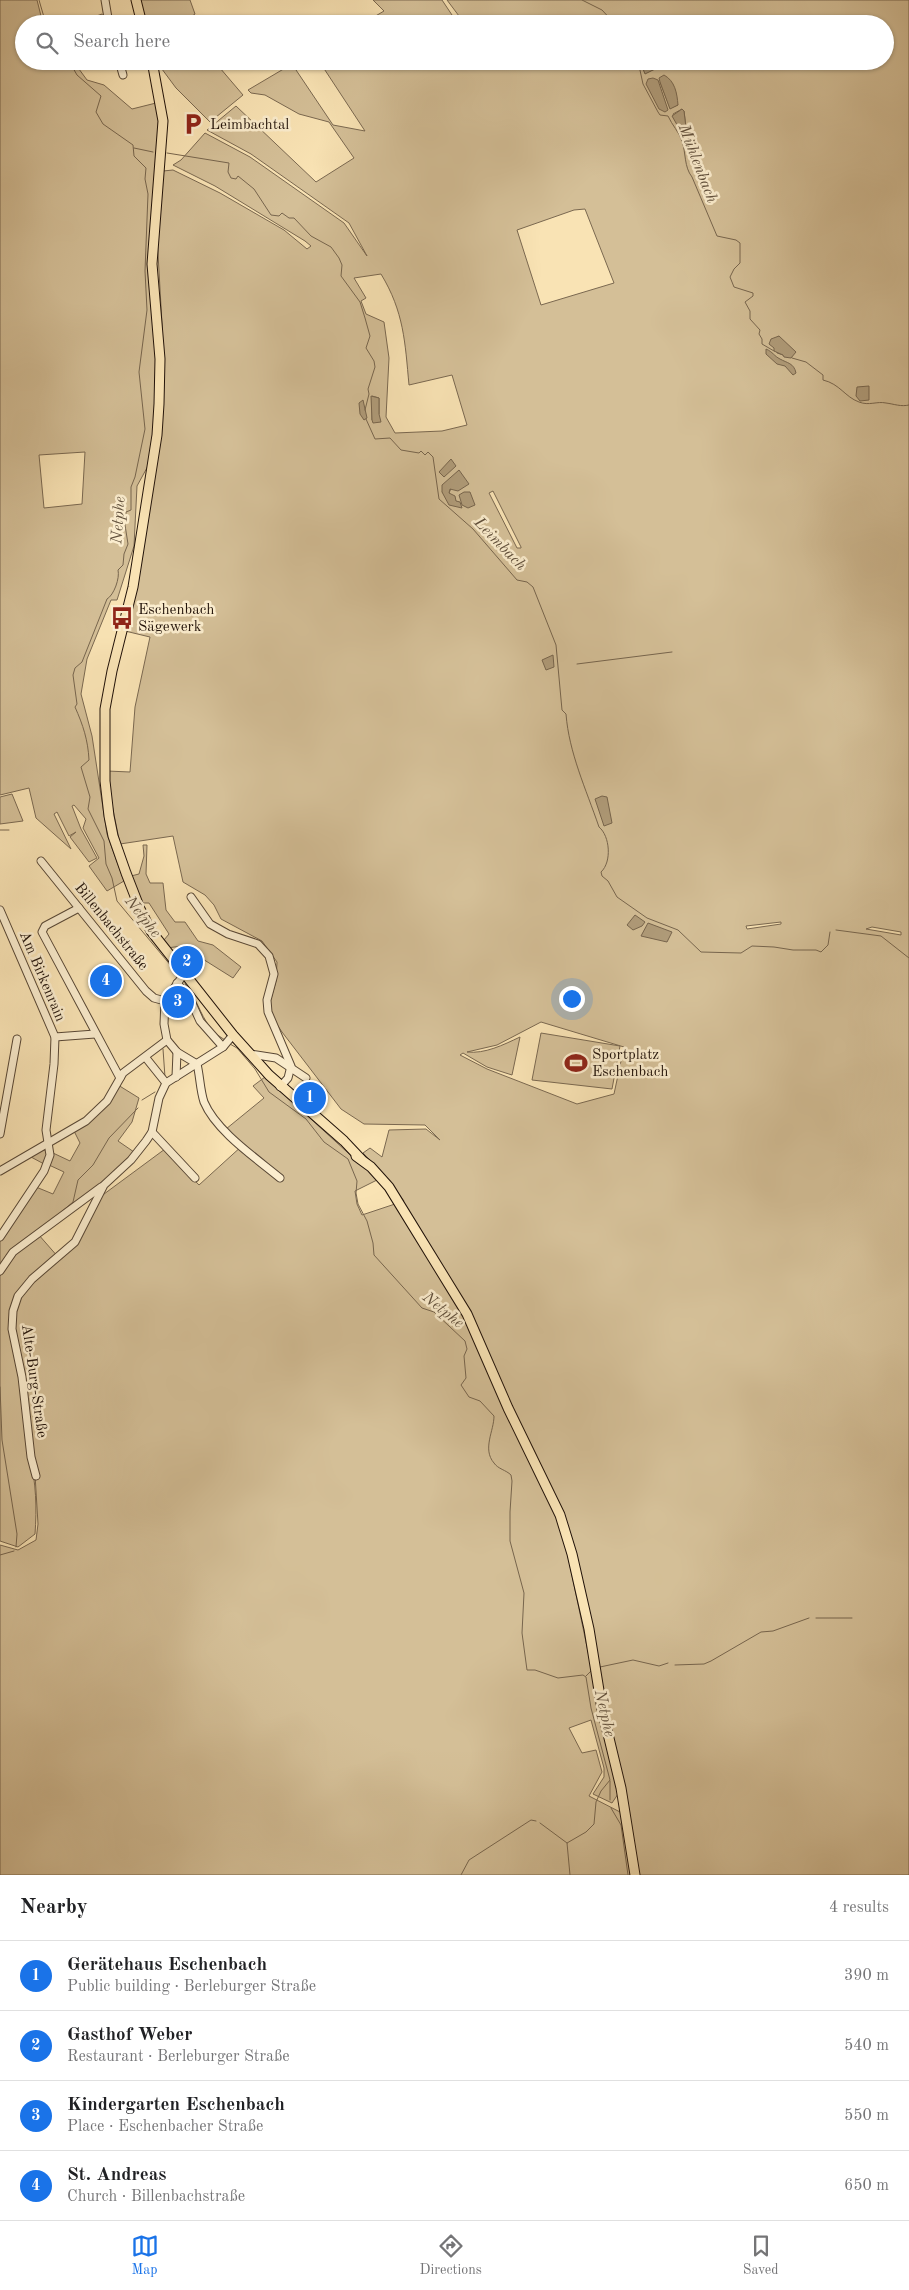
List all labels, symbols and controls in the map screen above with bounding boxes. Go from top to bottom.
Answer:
search box [15,15,894,70]
icon: search [33,29,61,57]
text: Search here [73,33,170,52]
parking icon: Leimbachtal [180,111,206,137]
place label: Leimbachtal [210,118,289,133]
water label: Mühlenbach [674,121,720,205]
water label: Netphe [109,495,129,545]
water label: Leimbach [470,514,529,574]
place label: Eschenbach Sägewerk [138,603,214,635]
bus stop icon: Eschenbach Sägewerk [109,605,135,631]
street label: Billenbachstraße [71,880,151,973]
water label: Netphe [121,893,164,941]
street label: Am Birkenrain [16,929,67,1024]
pin: 2 [171,943,203,981]
pin: 4 [90,962,122,1000]
pin: 3 [162,983,194,1021]
your location [559,986,585,1012]
place label: Sportplatz Eschenbach [592,1048,668,1080]
sports icon: Sportplatz Eschenbach [563,1050,589,1076]
pin: 1 [294,1079,326,1117]
water label: Netphe [418,1289,467,1332]
street label: Alte-Burg-Straße [18,1324,49,1439]
water label: Netphe [591,1687,617,1739]
text: Nearby [20,1897,88,1918]
text: 4 results [829,1900,889,1916]
text: Gerätehaus Eschenbach [67,1956,267,1975]
text: 1 [31,1968,41,1984]
text: 390 m [844,1968,889,1984]
text: Public building · Berleburger Straße [67,1979,316,1995]
text: Gasthof Weber [67,2026,192,2045]
text: 2 [31,2038,41,2054]
text: 540 m [844,2038,889,2054]
text: Restaurant · Berleburger Straße [67,2049,290,2065]
text: Kindergarten Eschenbach [67,2096,285,2115]
text: 3 [31,2108,41,2124]
text: 550 m [844,2108,889,2124]
text: Place · Eschenbacher Straße [67,2119,263,2135]
text: St. Andreas [67,2166,166,2185]
text: 4 [31,2178,41,2194]
text: 650 m [844,2178,889,2194]
text: Church · Billenbachstraße [67,2189,245,2205]
tab: Map [131,2232,159,2279]
tab: Directions [420,2232,482,2279]
tab: Saved [743,2232,778,2279]

